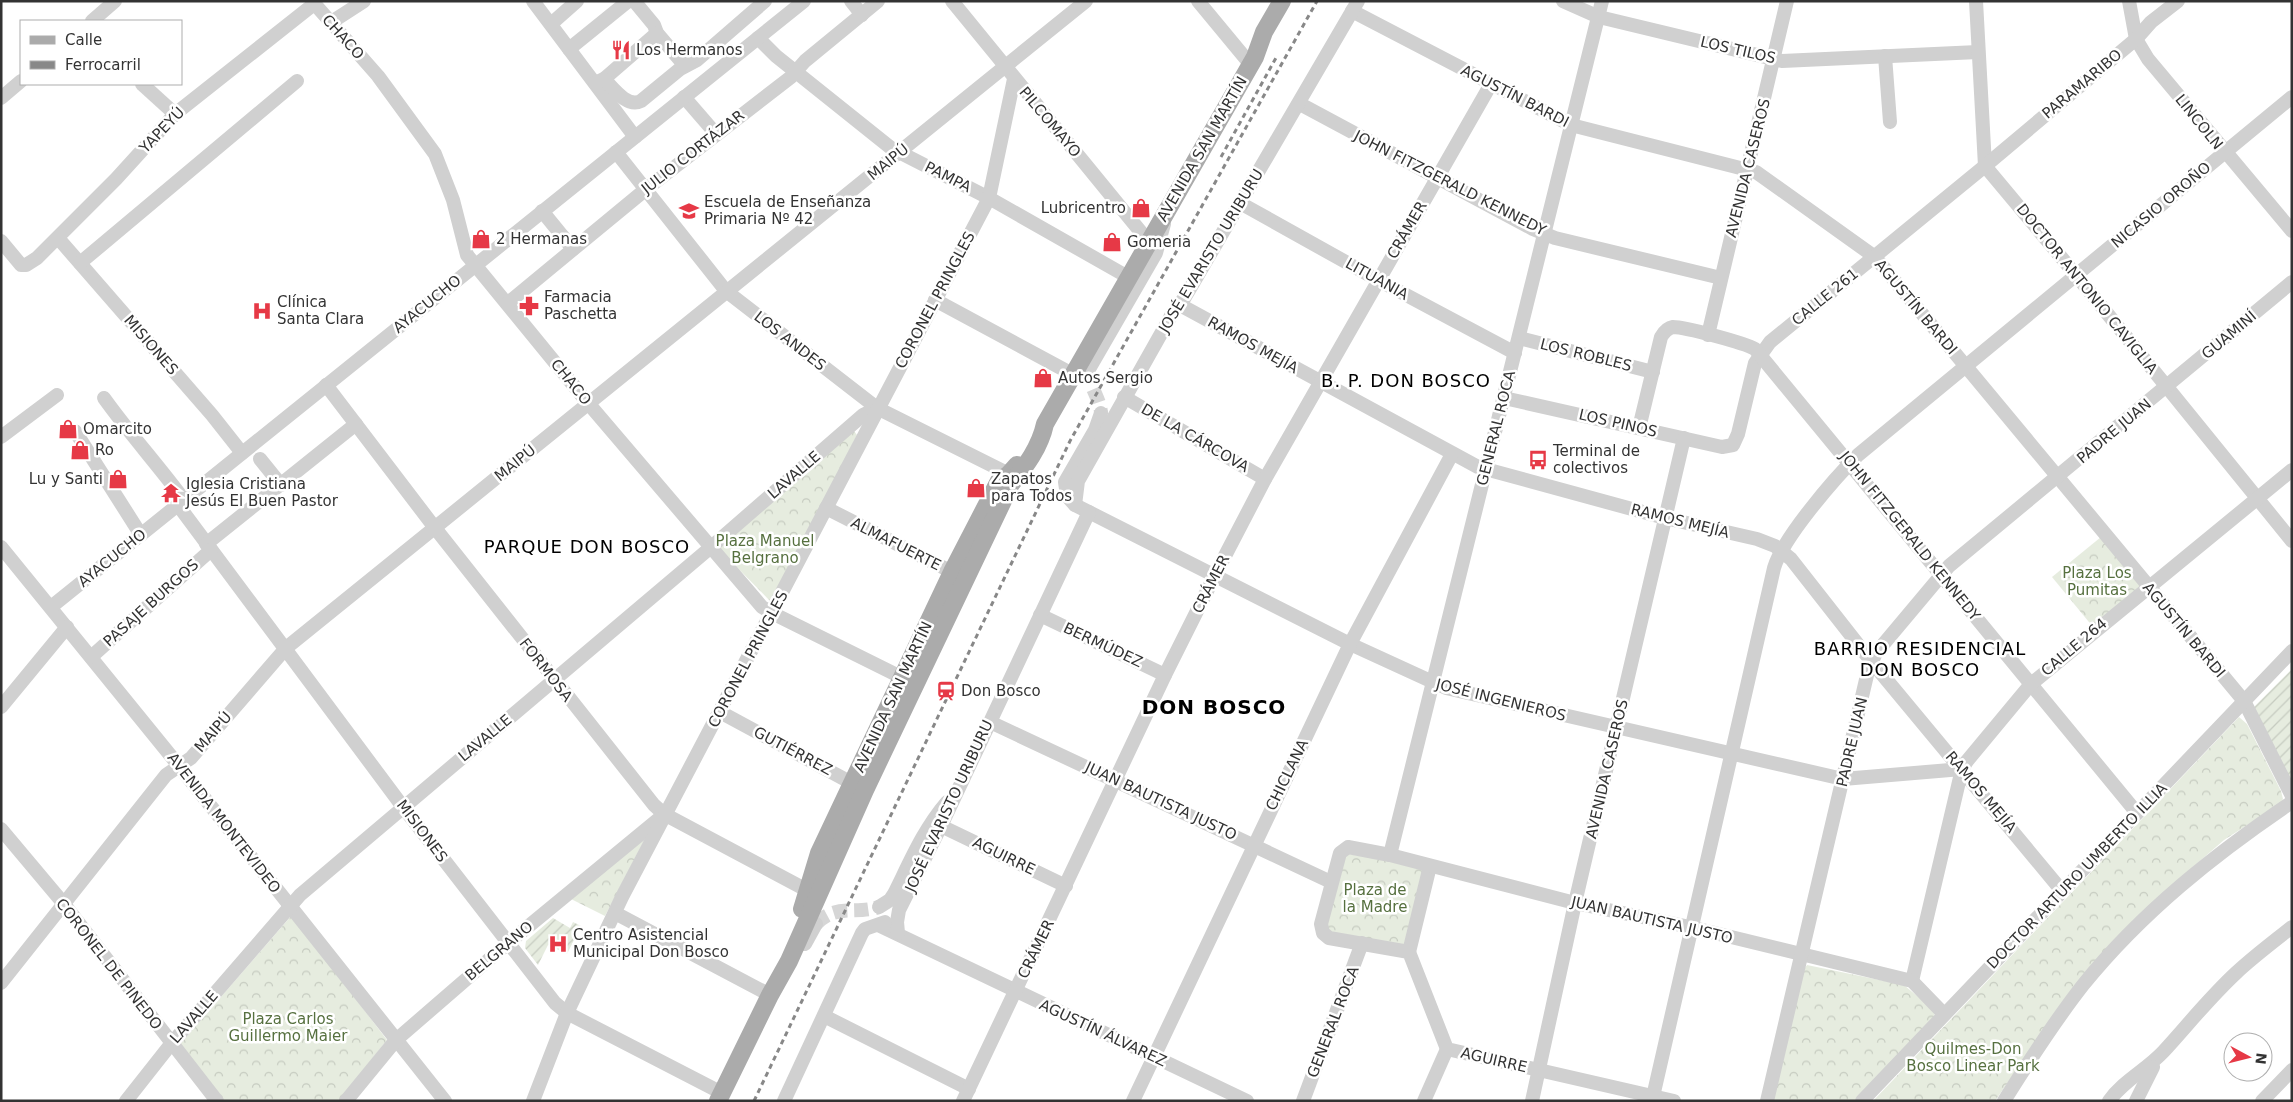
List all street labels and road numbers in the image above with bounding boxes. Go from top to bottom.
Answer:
street label: CHACO [318,11,368,63]
street label: LOS TILOS [1699,33,1777,67]
street label: PARAMARIBO [2039,46,2125,122]
street label: AGUSTÍN BARDI [1458,60,1572,131]
street label: AVENIDA SAN MARTÍN [1152,73,1251,225]
street label: PILCOMAYO [1015,83,1085,161]
street label: LINCOLN [2171,91,2227,153]
street label: AVENIDA CASEROS [1722,97,1774,239]
street label: YAPEYÚ [134,103,188,157]
street label: JULIO CORTÁZAR [637,105,748,198]
street label: JOHN FITZGERALD KENNEDY [1350,126,1550,240]
street label: MAIPÚ [863,139,912,184]
street label: NICASIO OROÑO [2107,157,2214,252]
street label: PAMPA [922,158,975,197]
street label: JOSÉ EVARISTO URIBURU [1154,165,1267,337]
street label: CRÁMER [1382,198,1431,262]
street label: DOCTOR ANTONIO CAVIGLIA [2013,200,2162,378]
street label: CORONEL PRINGLES [891,228,979,372]
street label: LITUANIA [1342,254,1412,304]
street label: AGUSTÍN BARDI [1871,255,1962,358]
street label: CALLE 261 [1788,265,1862,329]
street label: AYACUCHO [389,271,465,337]
street label: GUAMINÍ [2197,306,2260,363]
street label: LOS ANDES [751,307,829,375]
street label: MISIONES [120,311,182,379]
street label: RAMOS MEJÍA [1205,312,1302,378]
street label: LOS ROBLES [1538,335,1634,375]
street label: CHACO [547,355,595,409]
street label: GENERAL ROCA [1473,368,1519,487]
street label: PADRE JUAN [2073,395,2155,467]
street label: DE LA CÁRCOVA [1138,399,1253,477]
street label: LOS PINOS [1577,405,1659,441]
street label: MAIPÚ [490,440,539,485]
street label: LAVALLE [764,447,824,503]
street label: JOHN FITZGERALD KENNEDY [1835,447,1985,625]
street label: RAMOS MEJÍA [1629,499,1732,542]
street label: ALMAFUERTE [848,514,944,574]
street label: AYACUCHO [74,525,150,591]
street label: CRÁMER [1188,551,1233,616]
street label: PASAJE BURGOS [100,556,202,650]
street label: AGUSTÍN BARDI [2139,578,2230,681]
street label: CORONEL PRINGLES [704,587,792,731]
street label: CALLE 264 [2037,614,2111,680]
street label: AVENIDA SAN MARTÍN [849,618,936,775]
street label: BERMÚDEZ [1060,618,1146,671]
street label: FORMOSA [516,635,577,706]
street label: JOSÉ INGENIEROS [1433,674,1568,725]
street label: PADRE JUAN [1833,695,1871,789]
street label: AVENIDA CASEROS [1582,698,1632,840]
street label: MAIPÚ [190,707,235,756]
street label: LAVALLE [455,711,515,765]
street label: JOSÉ EVARISTO URIBURU [900,717,997,896]
street label: GUTIÉRREZ [751,722,836,779]
street label: CHICLANA [1262,736,1312,814]
street label: RAMOS MEJÍA [1942,747,2021,837]
street label: AVENIDA MONTEVIDEO [164,749,284,897]
street label: JUAN BAUTISTA JUSTO [1081,758,1240,844]
street label: DOCTOR ARTURO UMBERTO ILLIA [1983,779,2171,973]
street label: MISIONES [393,796,451,866]
street label: AGUIRRE [970,833,1038,879]
street label: JUAN BAUTISTA JUSTO [1569,892,1735,947]
street label: CORONEL DE PINEDO [52,895,166,1033]
street label: CRÁMER [1013,916,1058,981]
street label: BELGRANO [461,917,537,985]
street label: GENERAL ROCA [1303,963,1363,1080]
street label: LAVALLE [166,987,222,1047]
street label: AGUSTÍN ÁLVAREZ [1036,995,1170,1070]
street label: AGUIRRE [1459,1044,1529,1076]

